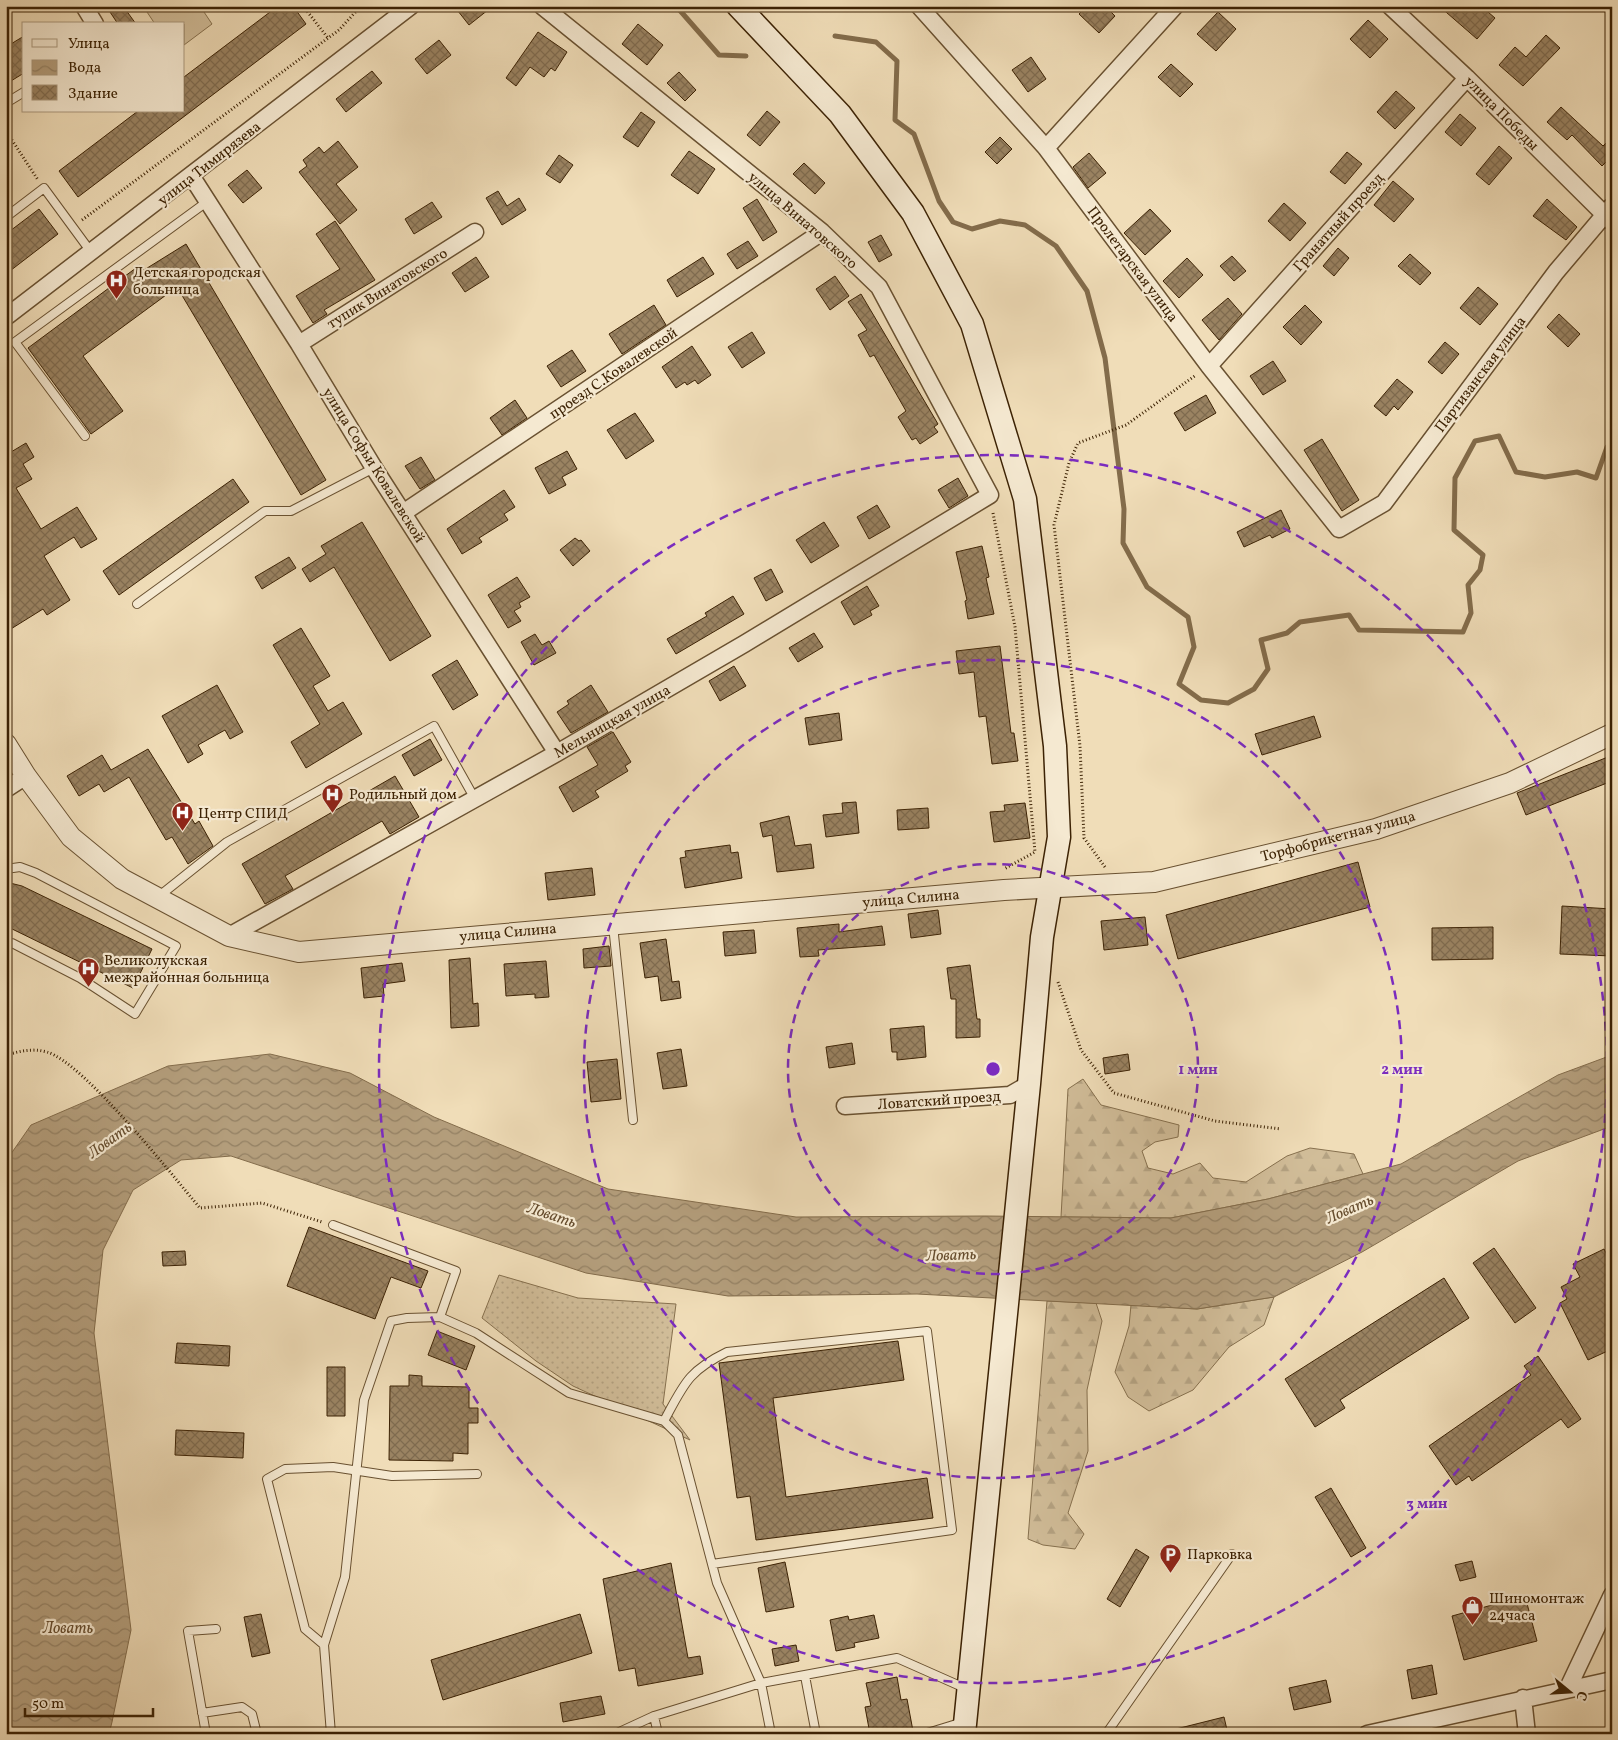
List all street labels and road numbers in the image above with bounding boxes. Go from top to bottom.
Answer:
street label: улица Победы [1459,72,1543,156]
street label: улица Тимирязева [154,117,266,211]
street label: улица Винатовского [743,168,861,275]
street label: Гранатный проезд [1289,169,1390,277]
street label: Пролетарская улица [1081,203,1182,327]
street label: тупик Винатовского [323,244,452,335]
street label: Партизанская улица [1430,312,1532,437]
street label: проезд С.Ковалевской [545,323,682,425]
street label: улица Софьи Ковалевской [316,384,429,548]
street label: Мельницкая улица [551,680,675,764]
street label: Торфобрикетная улица [1259,807,1418,868]
street label: улица Силина [862,885,961,914]
street label: улица Силина [459,919,558,948]
street label: Ловатский проезд [877,1087,1002,1116]

